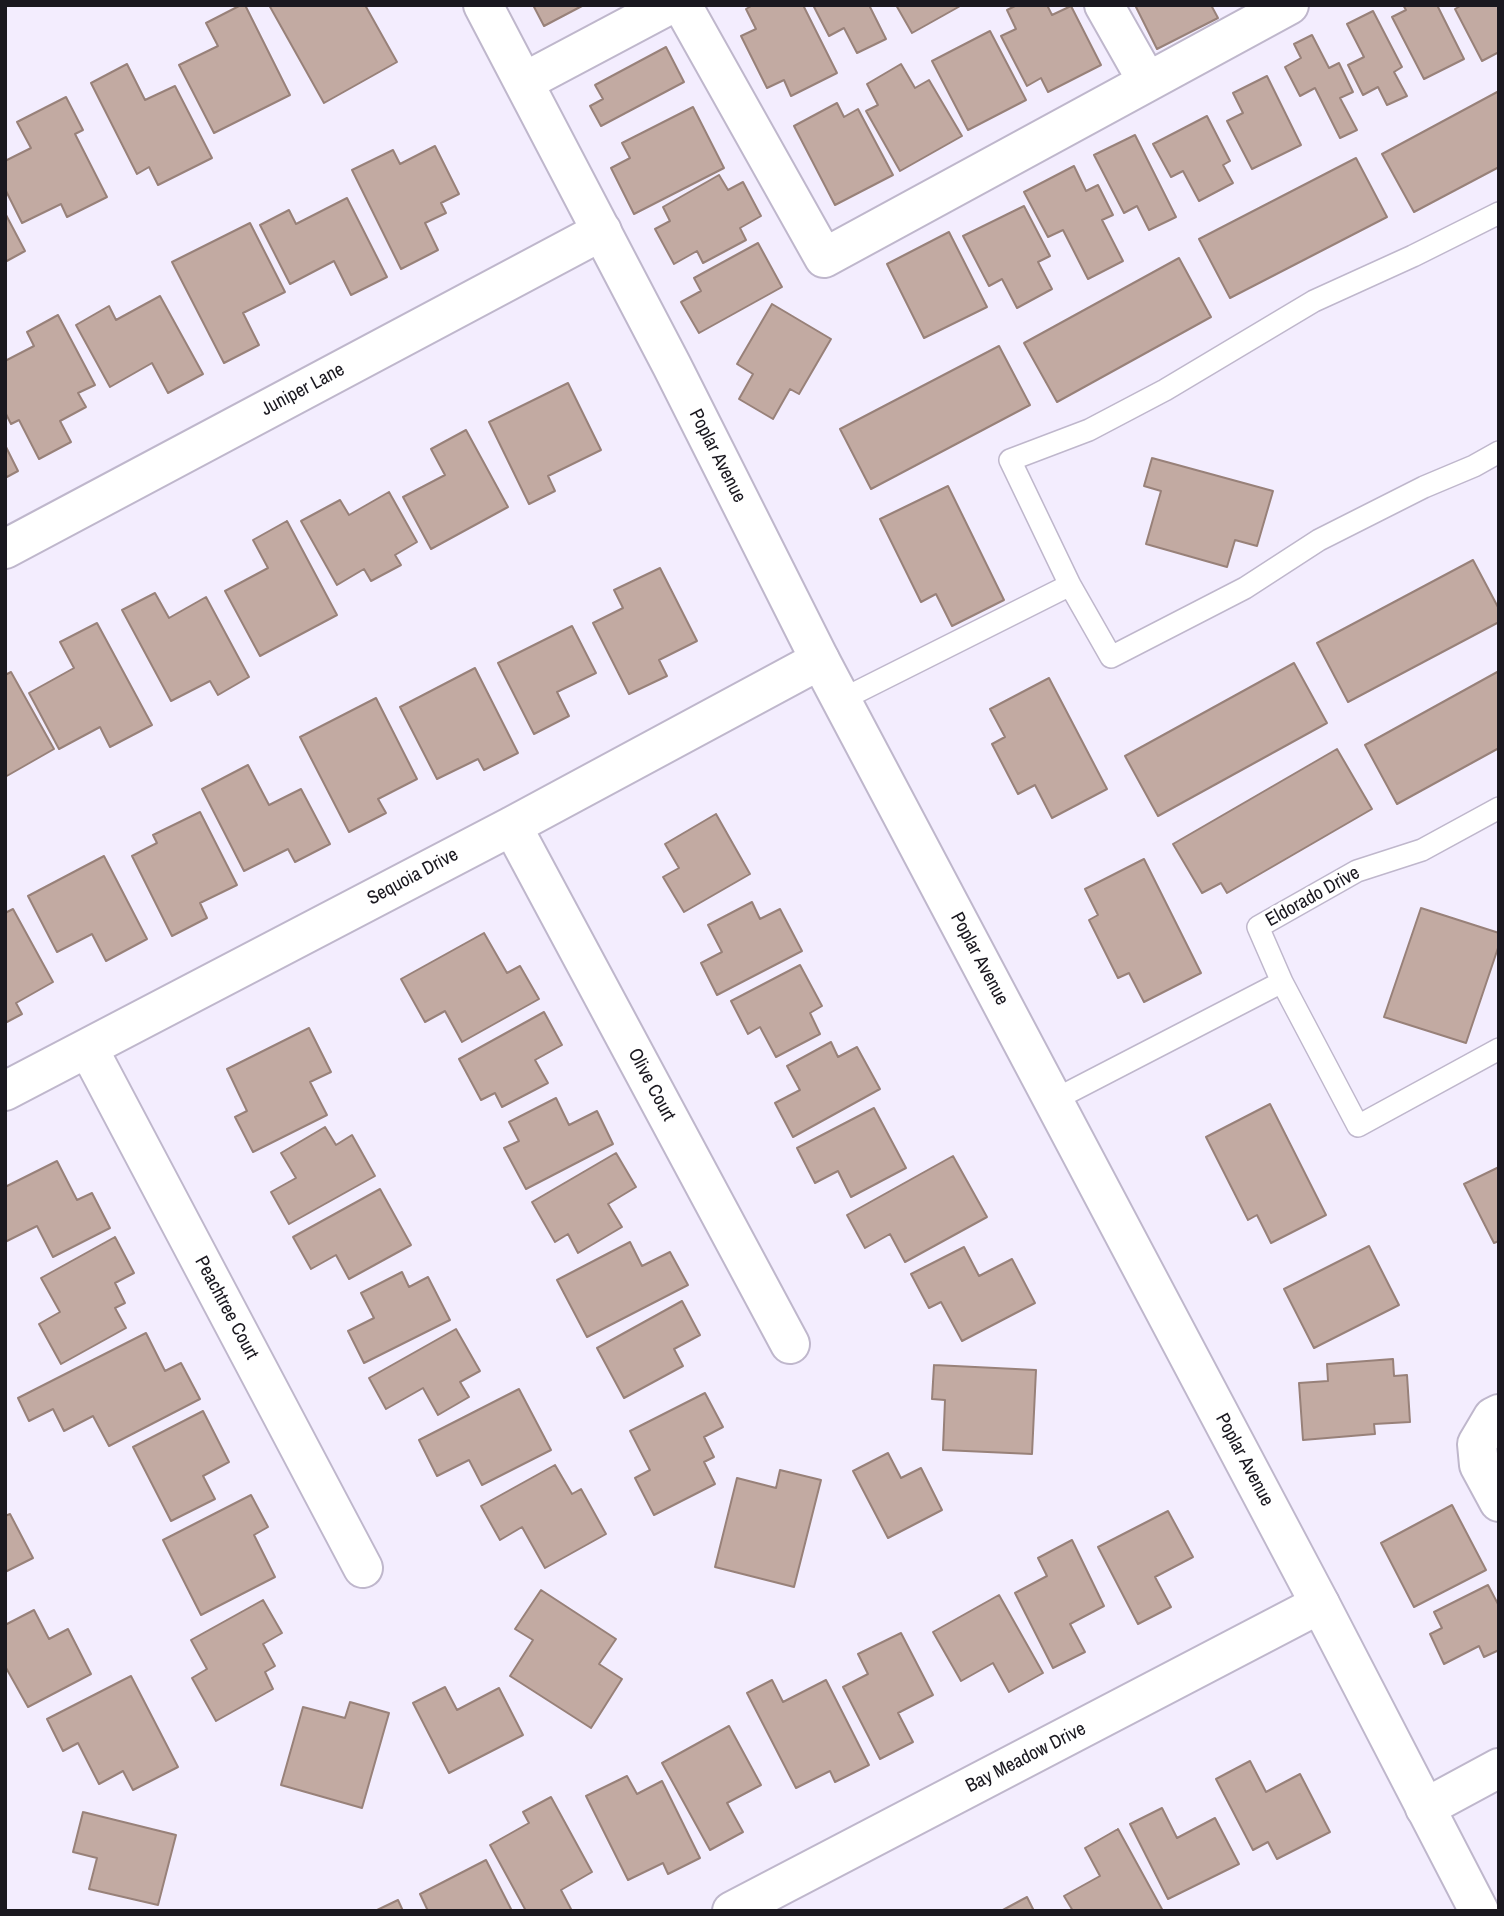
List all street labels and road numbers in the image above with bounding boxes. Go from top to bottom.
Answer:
street label: Juniper Lane [257,359,349,421]
street label: Poplar Avenue [684,405,750,507]
street label: Sequoia Drive [364,844,462,910]
street label: Eldorado Drive [1262,862,1364,932]
street label: Poplar Avenue [945,909,1013,1009]
street label: Olive Court [622,1045,680,1125]
street label: Peachtree Court [189,1253,263,1363]
street label: Poplar Avenue [1210,1410,1278,1510]
street label: Bay Meadow Drive [962,1718,1090,1798]

